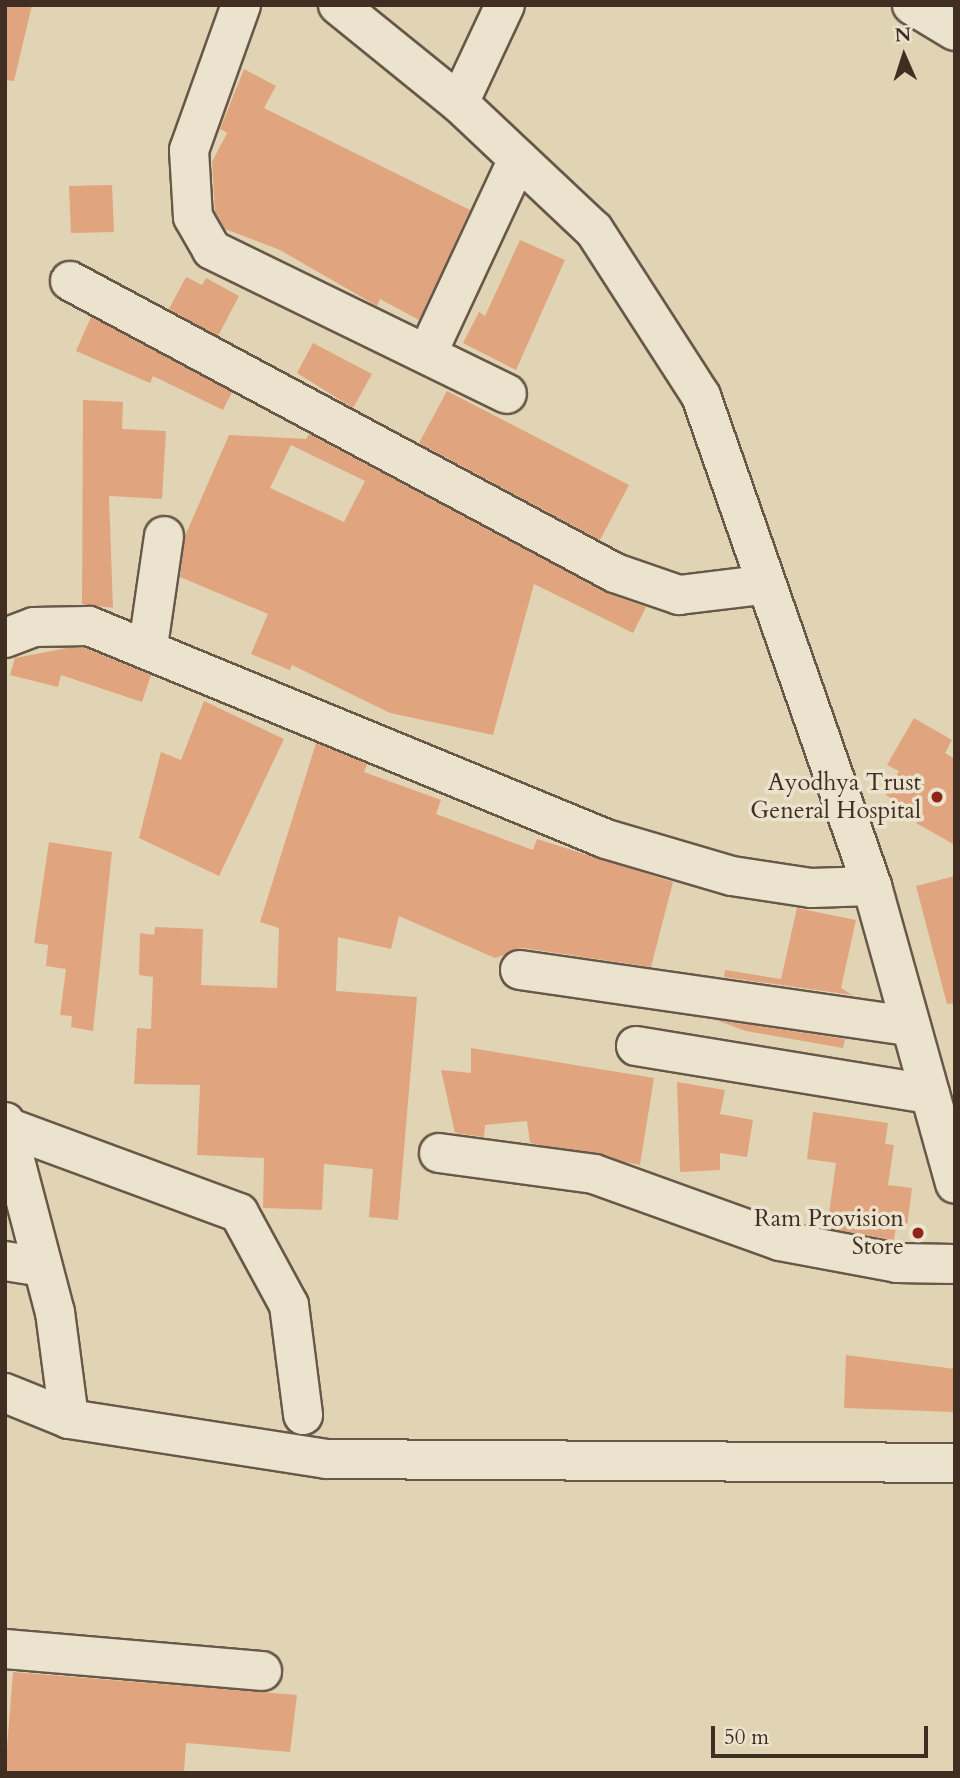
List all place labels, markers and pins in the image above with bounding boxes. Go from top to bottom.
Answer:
place label: Ayodhya Trust General Hospital [750,769,921,825]
marker: Ayodhya Trust General Hospital [927,787,947,807]
place label: Ram Provision Store [754,1205,904,1261]
marker: Ram Provision Store [910,1225,926,1241]

